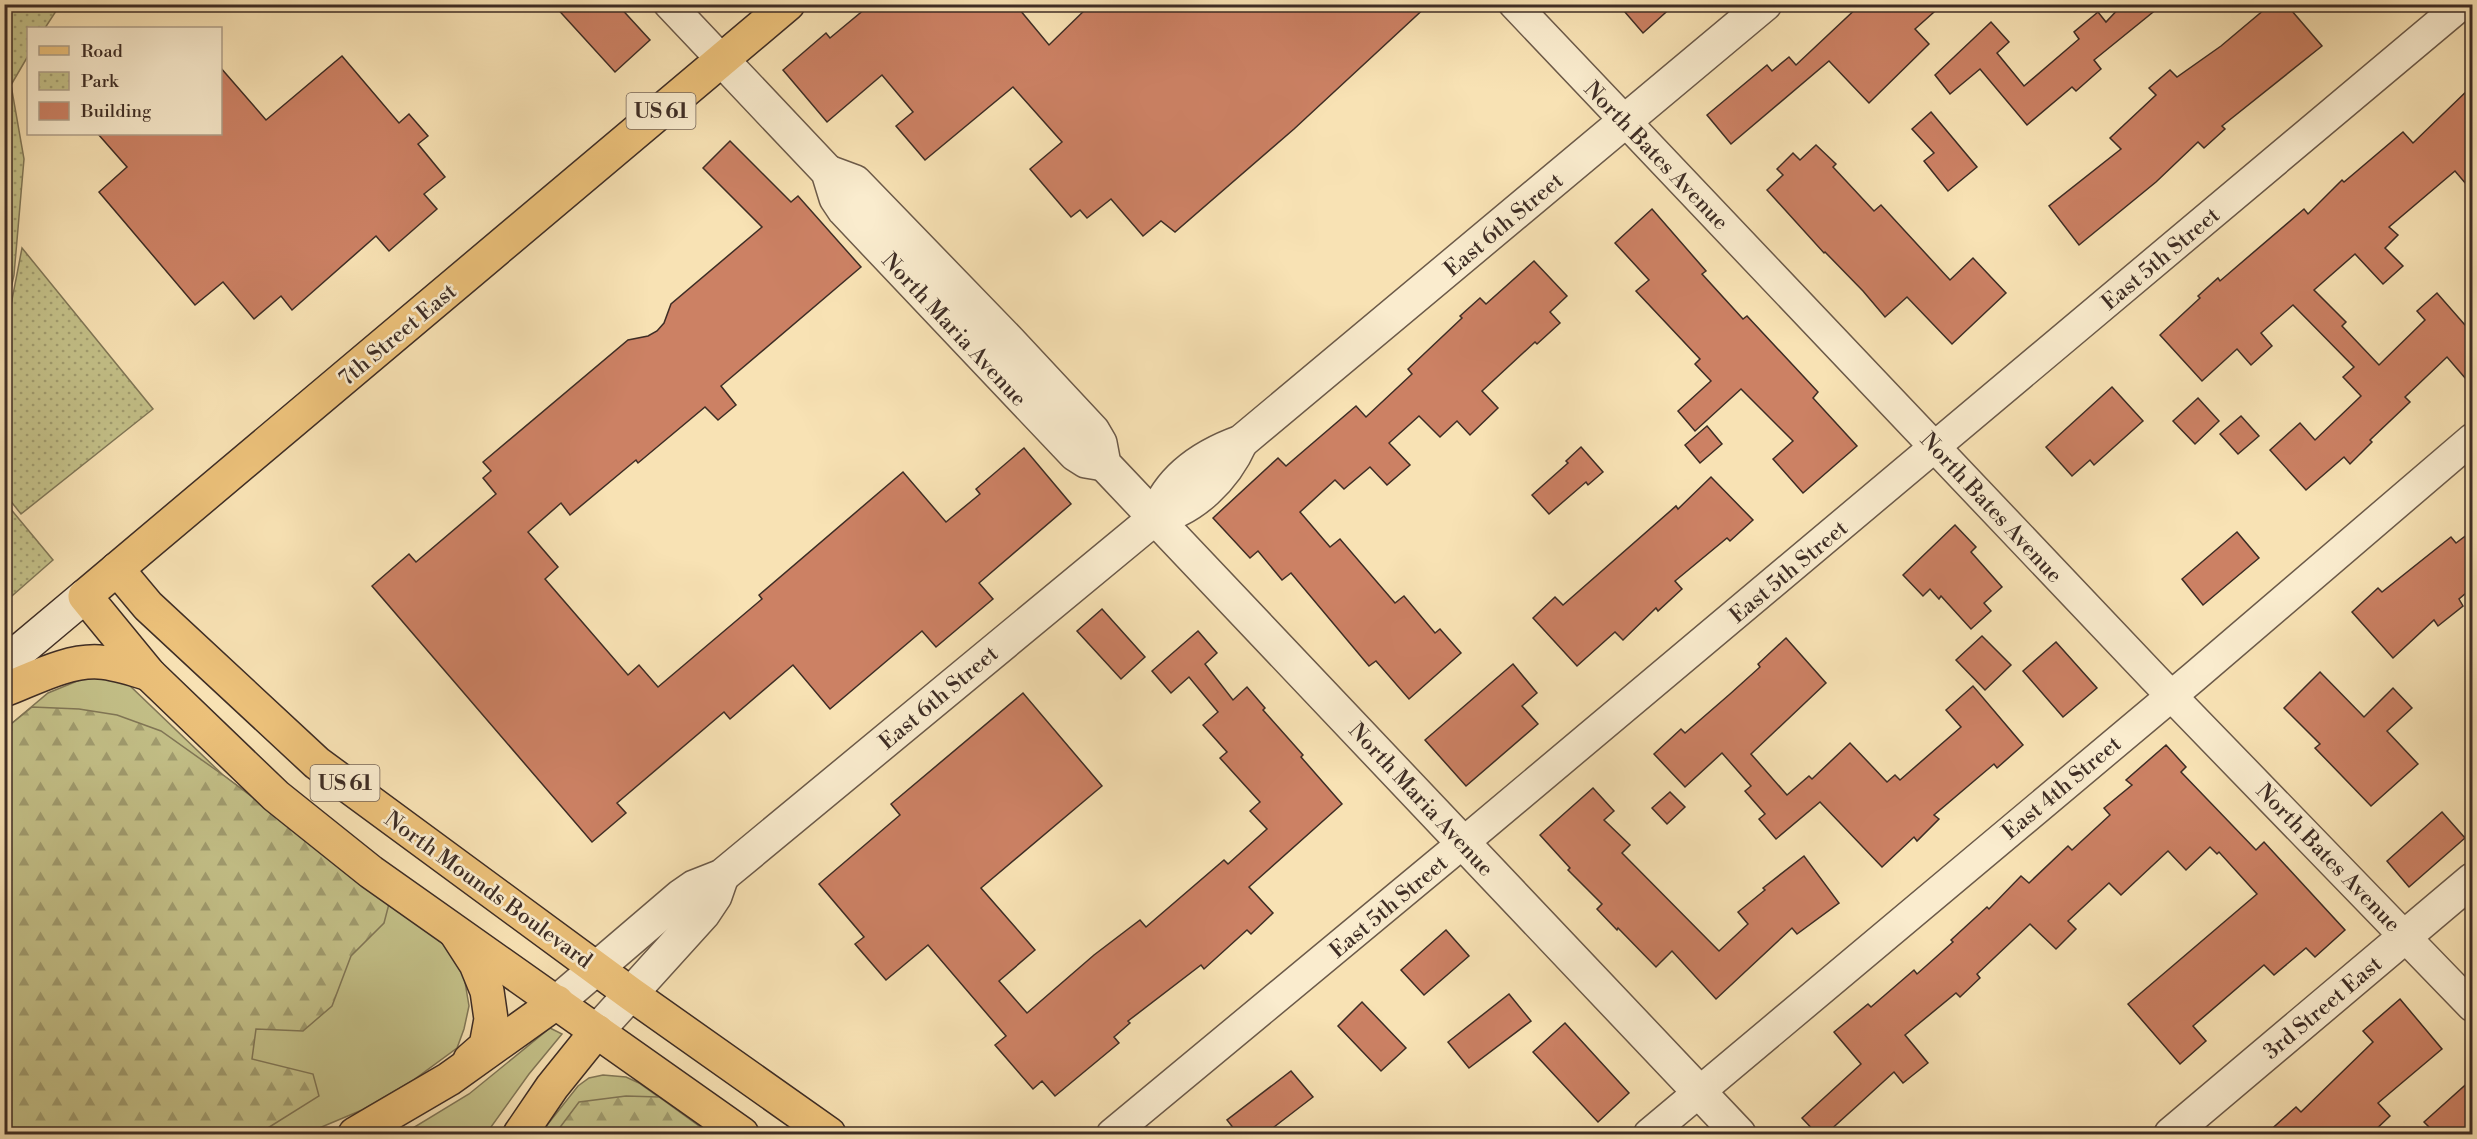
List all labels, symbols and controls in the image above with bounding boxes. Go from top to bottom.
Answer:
legend [27,27,222,135]
text: Road [81,40,124,63]
text: Park [81,70,120,93]
street label: North Bates Avenue [1578,76,1734,236]
road number: US 61 [626,93,696,129]
text: Building [80,100,152,123]
street label: East 6th Street [1439,167,1569,283]
street label: East 5th Street [2096,202,2226,316]
street label: North Maria Avenue [876,248,1032,412]
street label: 7th Street East [334,278,462,392]
street label: North Bates Avenue [1914,427,2068,589]
street label: East 5th Street [1724,515,1854,629]
street label: East 6th Street [874,640,1004,756]
street label: North Maria Avenue [1343,718,1499,882]
street label: East 4th Street [1997,730,2127,846]
road number: US 61 [310,765,380,801]
street label: North Bates Avenue [2250,778,2406,938]
street label: North Mounds Boulevard [379,806,598,975]
street label: East 5th Street [1324,850,1454,964]
street label: 3rd Street East [2258,951,2388,1066]

